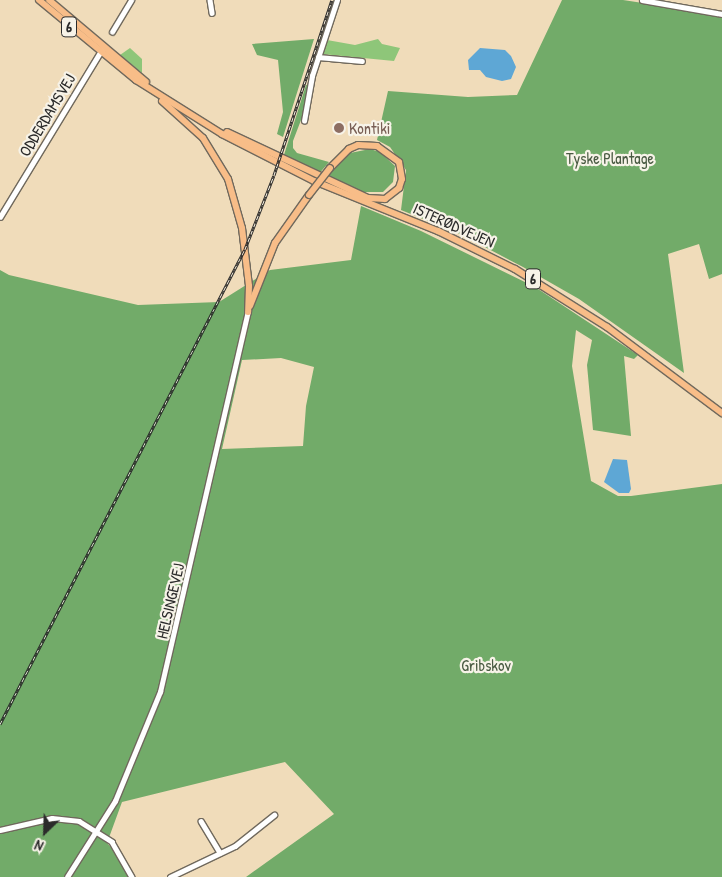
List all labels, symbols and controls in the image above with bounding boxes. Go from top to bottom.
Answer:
road number: 6 [60,15,78,40]
street label: ODDERDAMSVEJ [15,70,79,160]
place label: Kontiki [349,118,390,138]
marker: Kontiki [333,122,345,134]
park label: Tyske Plantage [566,148,654,168]
street label: ISTERØDVEJEN [410,198,498,252]
road number: 6 [524,266,542,292]
street label: HELSINGEVEJ [152,561,188,641]
park label: Gribskov [461,655,511,675]
north arrow [20,807,70,857]
text: N [31,836,46,856]

